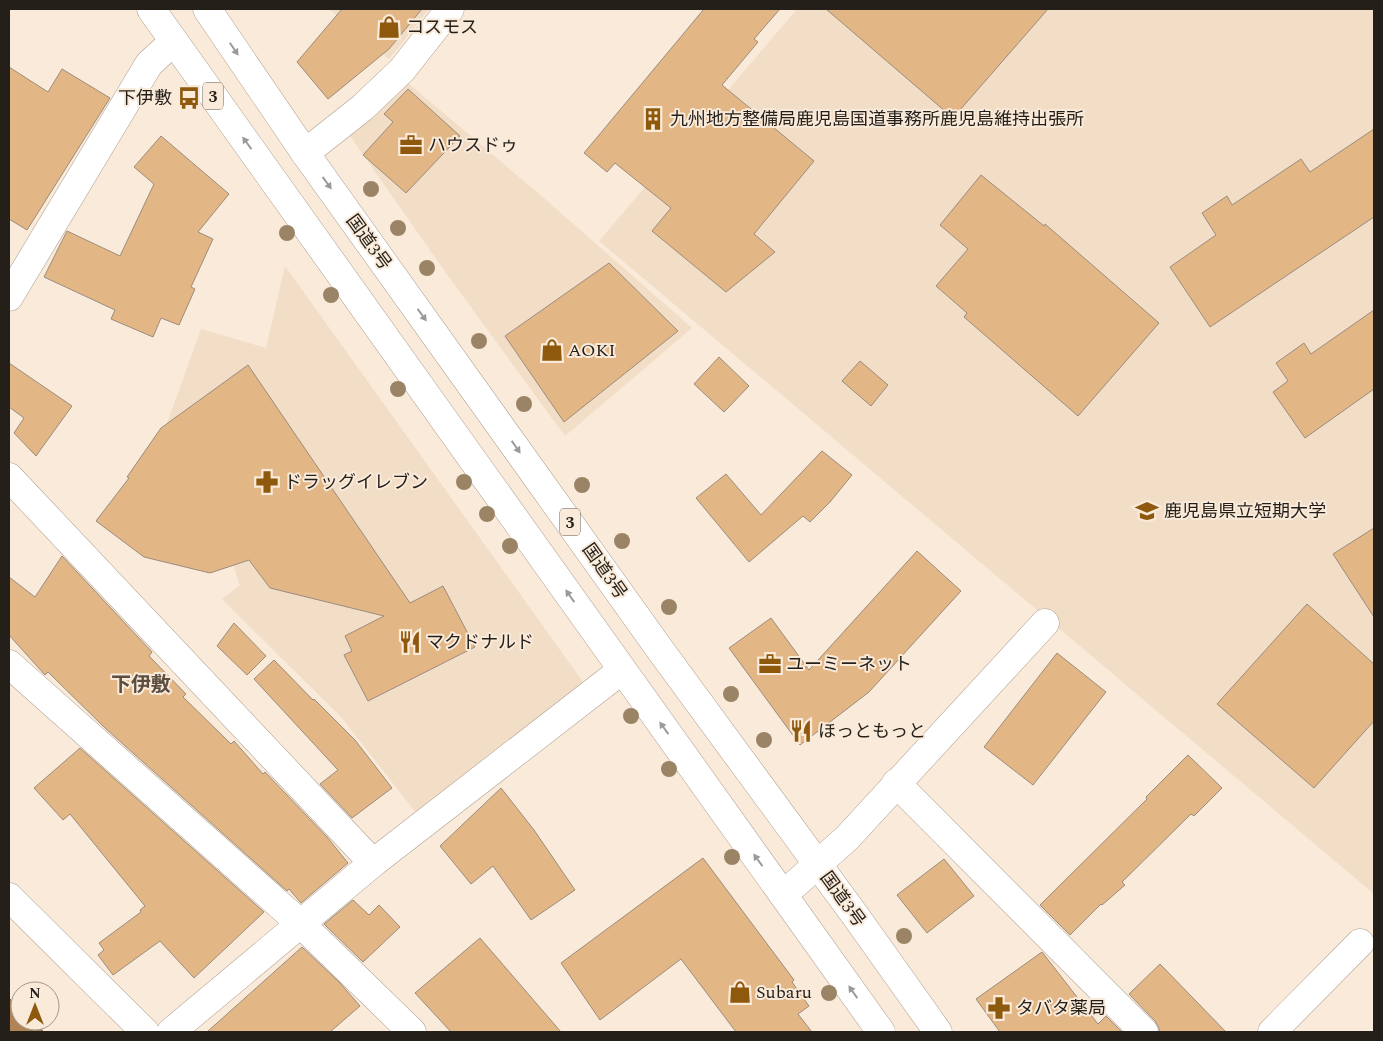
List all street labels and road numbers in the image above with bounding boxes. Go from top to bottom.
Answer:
road number: 3 [203,82,223,110]
street label: 国道3号 [339,209,398,276]
road number: 3 [560,508,580,536]
street label: 国道3号 [575,538,634,605]
street label: 国道3号 [813,866,872,933]

